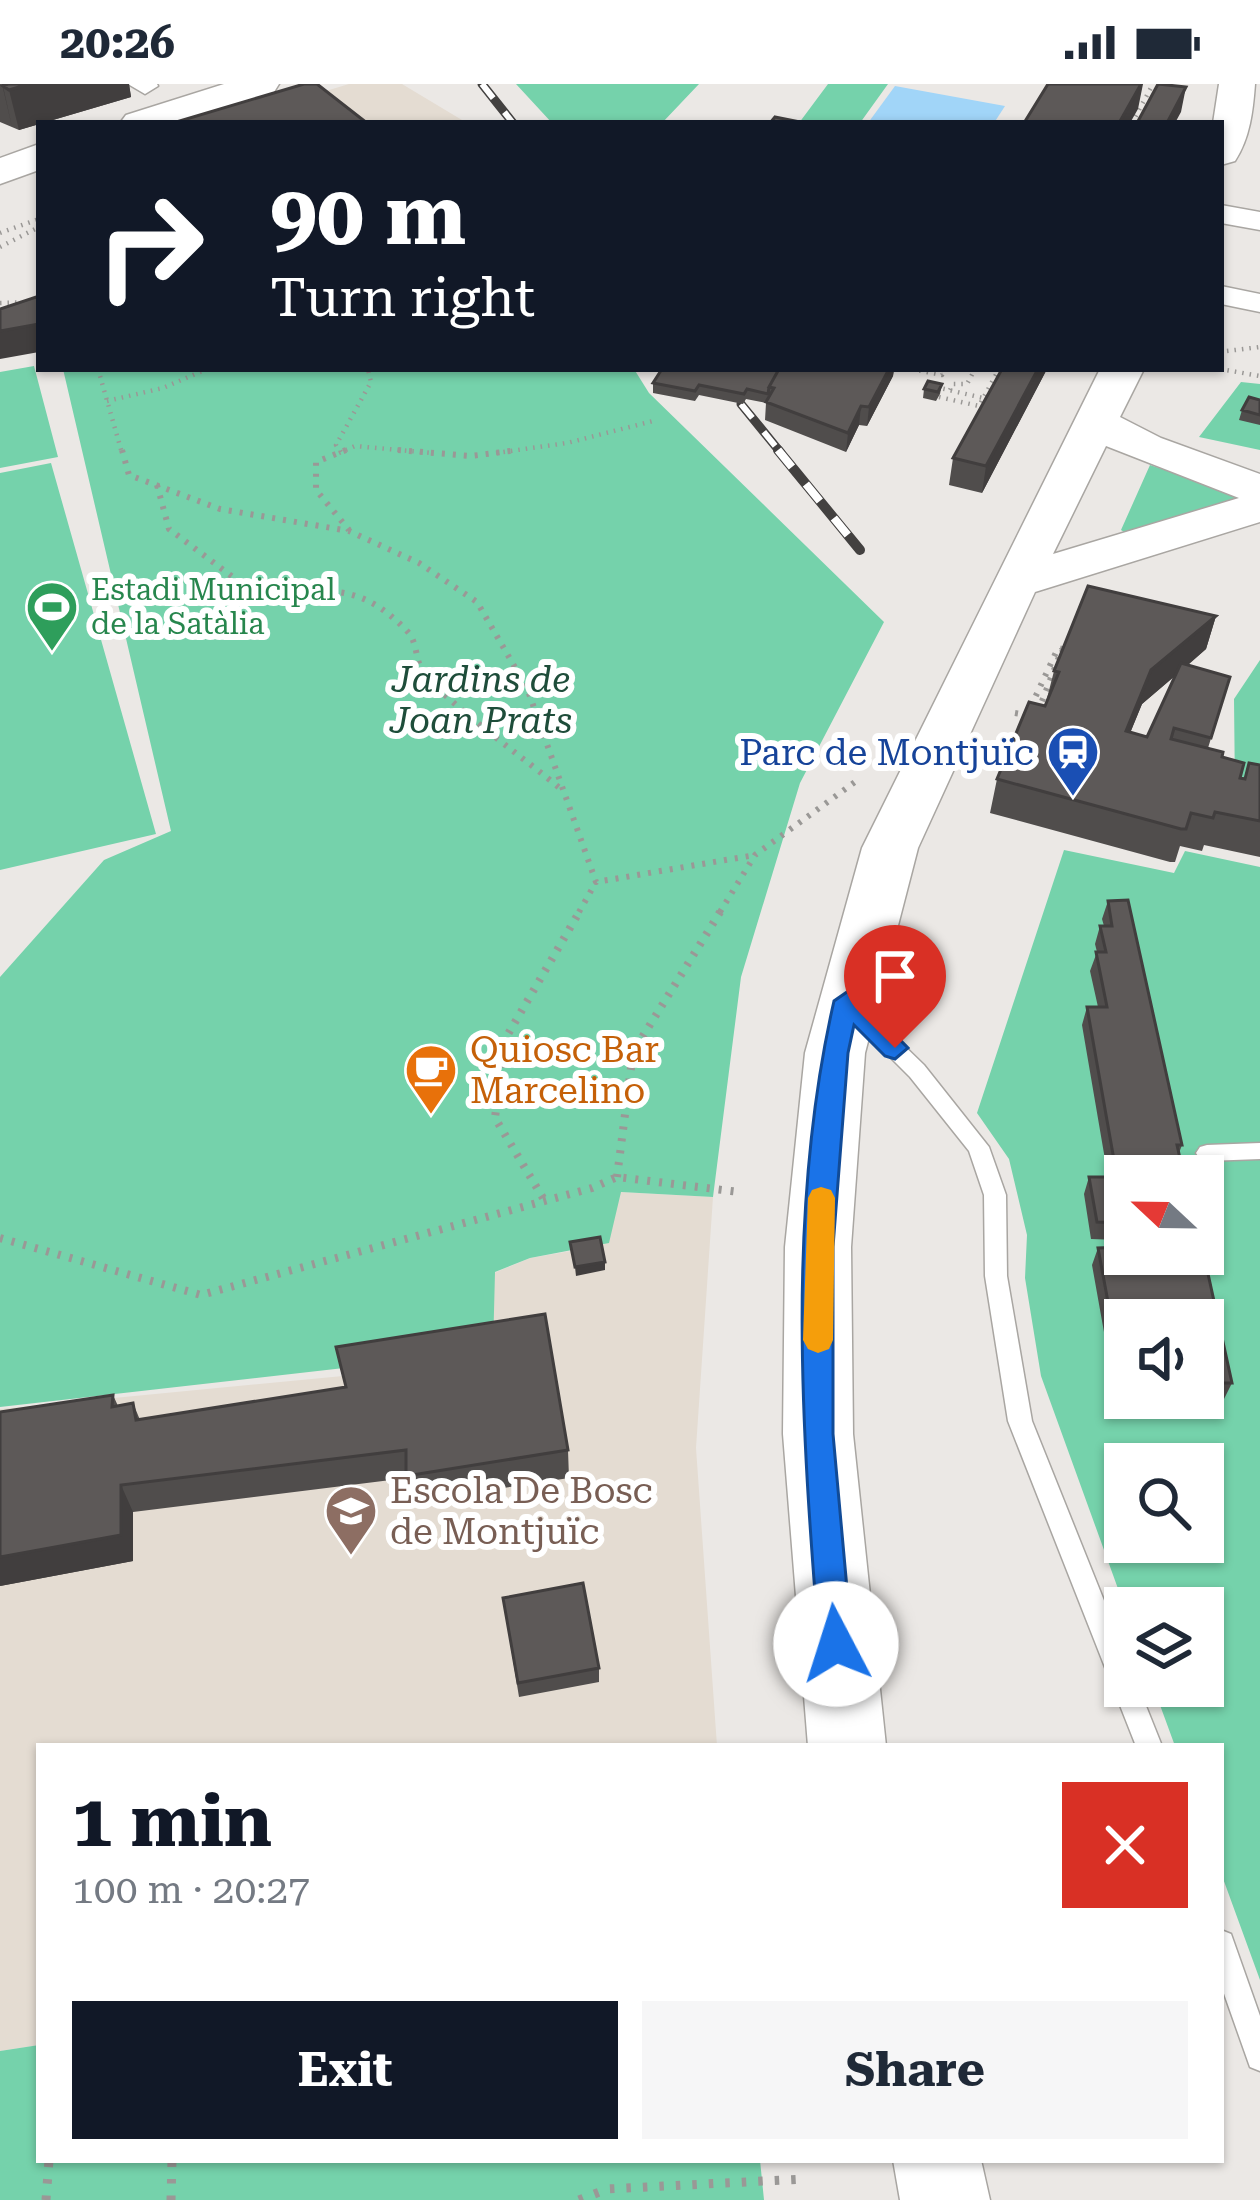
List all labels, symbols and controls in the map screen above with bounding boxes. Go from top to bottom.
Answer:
text: 20:26 [60,16,175,69]
text: 90 m [270,166,466,264]
icon: right [72,168,228,324]
text: Turn right [270,266,535,329]
place label: Estadi Municipal de la Satàlia [91,572,335,641]
sports icon: Estadi Municipal de la Satàlia [24,579,80,653]
park label: Jardins de Joan Prats [389,659,572,742]
station icon: Parc de Montjuïc [1045,724,1101,798]
place label: Parc de Montjuïc [739,732,1034,774]
pin [844,925,946,1048]
icon: arrive [862,943,928,1009]
place label: Quiosc Bar Marcelino [470,1029,659,1112]
cafe icon: Quiosc Bar Marcelino [403,1042,459,1116]
north arrow [1104,1155,1224,1275]
map controls [1104,1155,1224,1707]
button: sound [1104,1299,1224,1419]
button: search [1104,1443,1224,1563]
place label: Escola De Bosc de Montjuïc [390,1470,653,1553]
school or university icon: Escola De Bosc de Montjuïc [323,1483,379,1557]
position arrow [773,1581,899,1707]
button: layers [1104,1587,1224,1707]
text: 1 min [72,1779,272,1864]
button: close [1062,1782,1188,1908]
text: 100 m · 20:27 [72,1867,310,1913]
button: Exit [72,2001,618,2139]
button: Share [642,2001,1188,2139]

